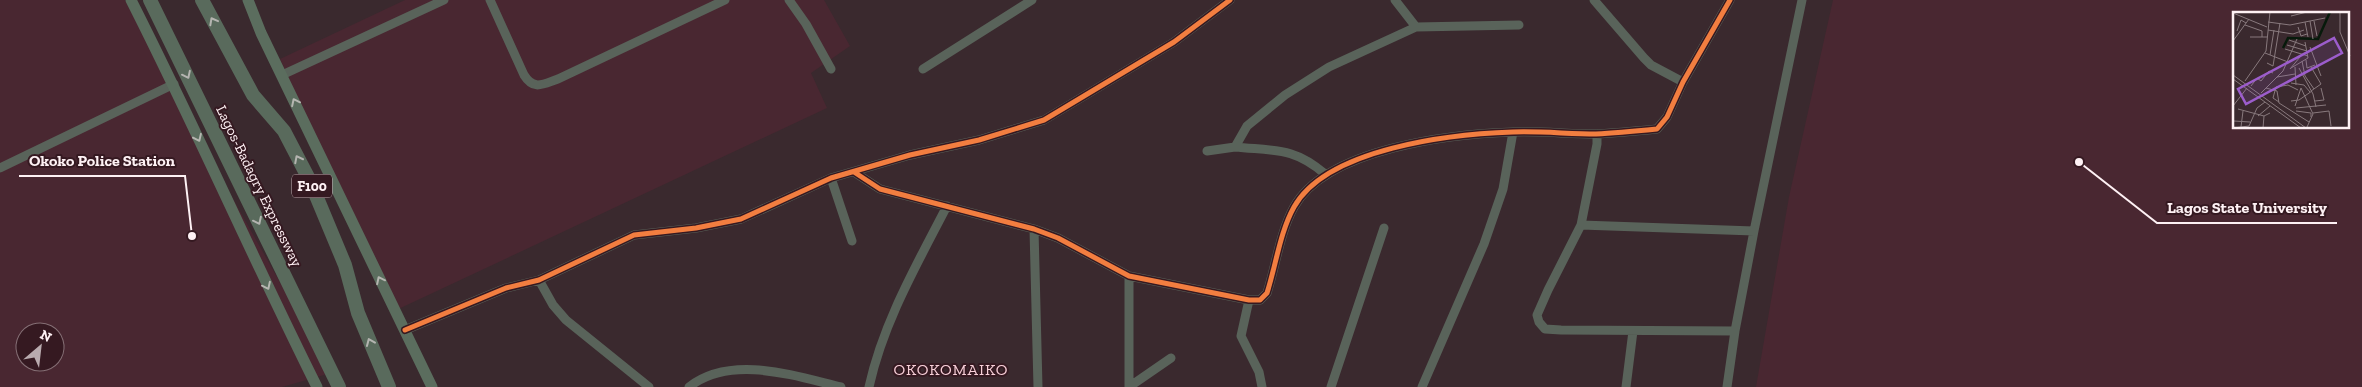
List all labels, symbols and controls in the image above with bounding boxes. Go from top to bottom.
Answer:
inset map [2233,12,2350,129]
one-way arrow [210,17,220,26]
one-way arrow [181,70,191,79]
one-way arrow [291,98,301,107]
street label: Lagos-Badagry Expressway [212,102,306,270]
one-way arrow [192,133,203,142]
callout: Okoko Police Station [19,145,185,176]
text: Okoko Police Station [29,151,176,170]
one-way arrow [294,155,304,164]
road number: F100 [292,175,332,198]
callout: Lagos State University [2157,192,2337,223]
text: Lagos State University [2167,198,2328,217]
one-way arrow [252,216,262,225]
one-way arrow [376,276,387,285]
one-way arrow [260,281,271,290]
north arrow [15,322,65,372]
text: N [37,326,55,346]
one-way arrow [366,338,377,347]
district label: OKOKOMAIKO [894,360,1008,379]

